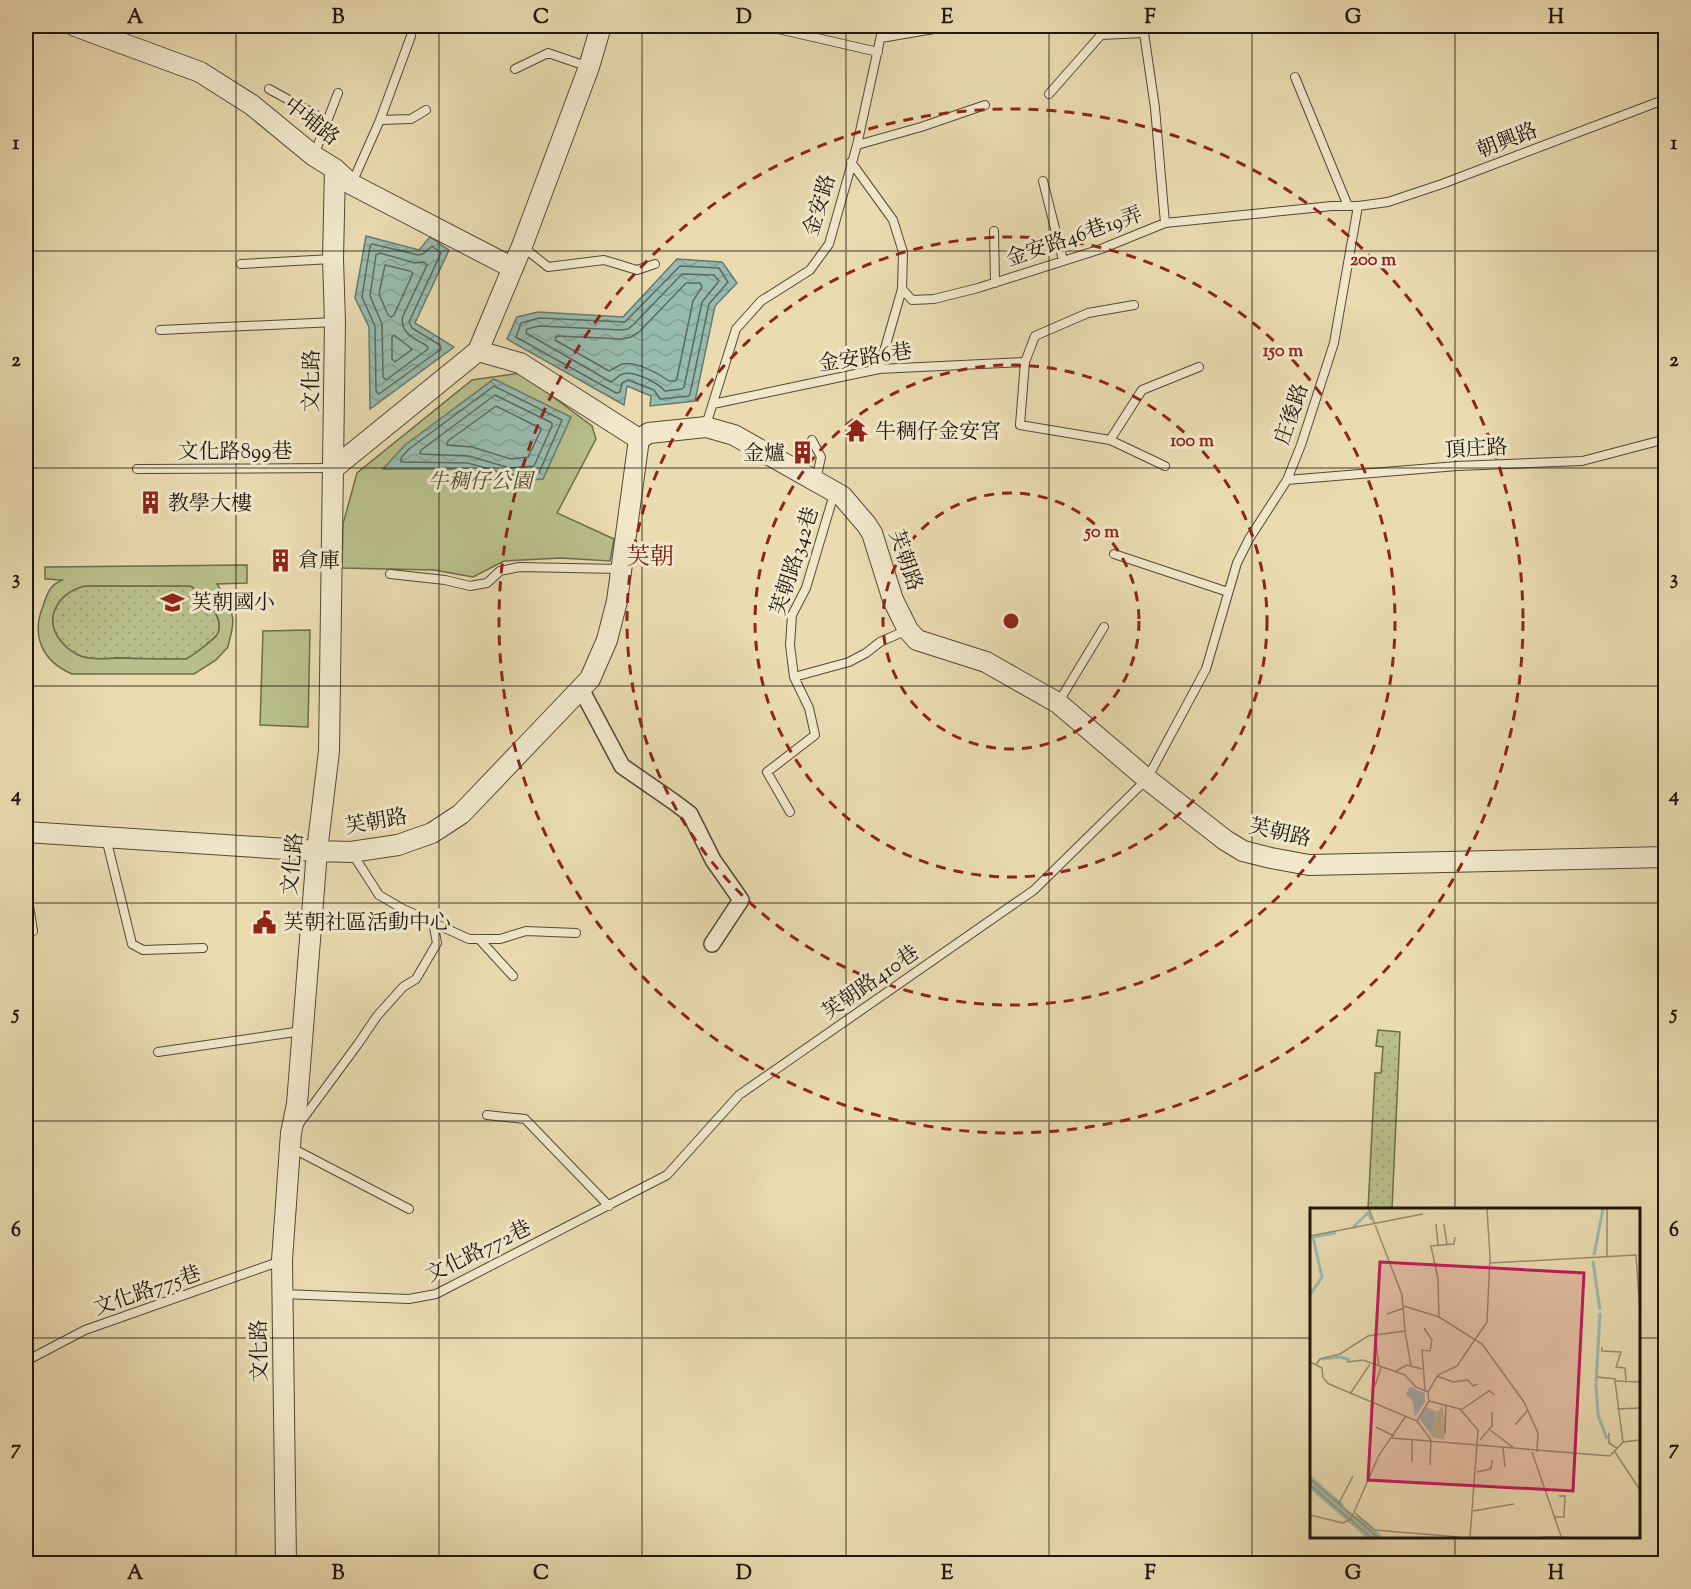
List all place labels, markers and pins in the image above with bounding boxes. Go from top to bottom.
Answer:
temple icon: 牛稠仔金安宮 [844,418,870,444]
place label: 牛稠仔金安宮 [875,418,1001,448]
place label: 金爐 [743,440,785,470]
building icon: 金爐 [790,440,816,466]
building icon: 教學大樓 [137,490,163,516]
place label: 教學大樓 [168,490,252,520]
building icon: 倉庫 [267,547,293,573]
place label: 倉庫 [298,547,340,577]
school or university icon: 芙朝國小 [160,589,186,615]
place label: 芙朝國小 [191,589,275,619]
centre of rings [1001,611,1021,631]
public building icon: 芙朝社區活動中心 [252,909,278,935]
place label: 芙朝社區活動中心 [283,909,451,939]

